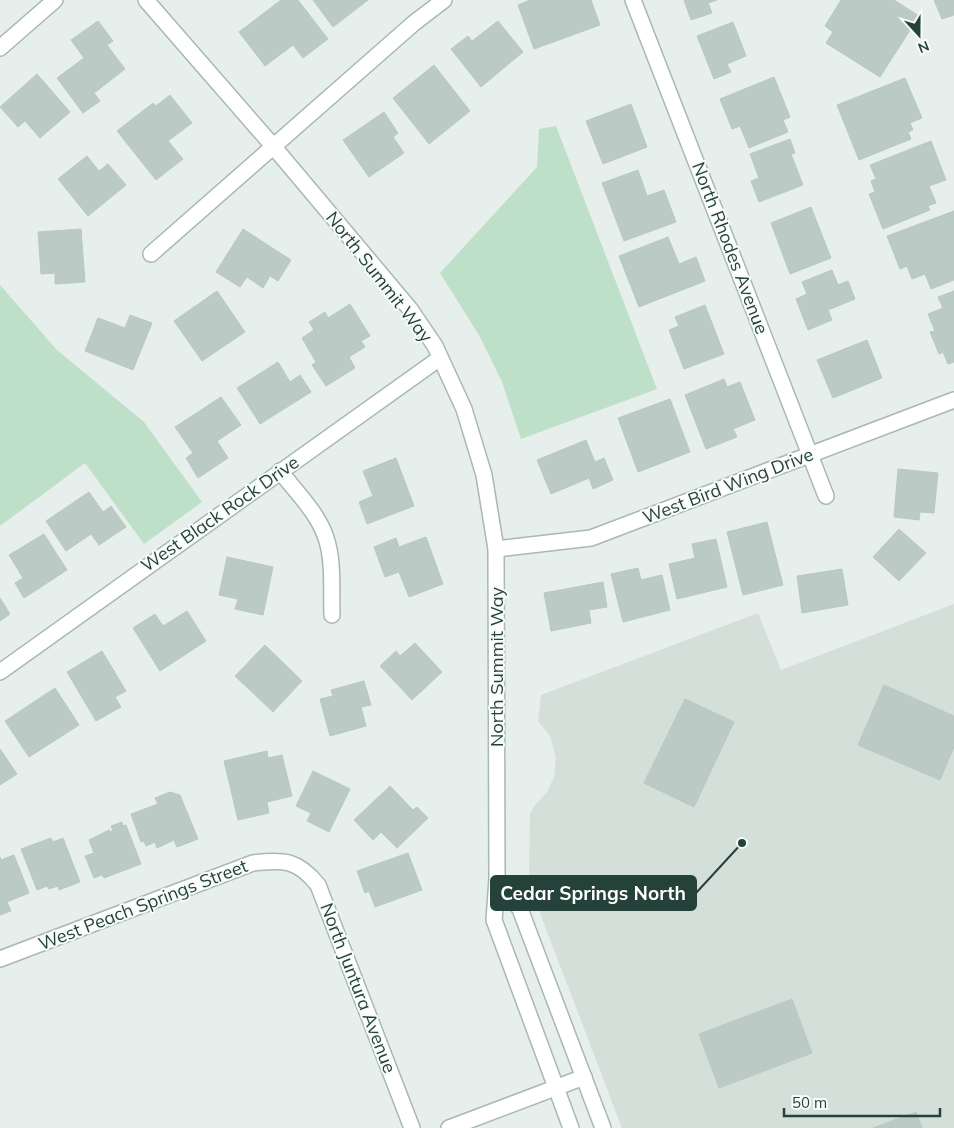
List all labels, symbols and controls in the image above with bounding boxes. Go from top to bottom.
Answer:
north arrow [894,10,944,60]
text: N [915,37,932,57]
street label: North Rhodes Avenue [687,159,774,337]
street label: North Summit Way [321,207,438,347]
street label: West Bird Wing Drive [639,442,816,529]
street label: West Black Rock Drive [136,450,303,577]
street label: North Summit Way [485,587,508,747]
street label: West Peach Springs Street [35,854,251,955]
callout: Cedar Springs North [491,876,696,910]
text: Cedar Springs North [500,881,686,905]
street label: North Juntura Avenue [315,899,402,1076]
scale bar [784,1086,940,1118]
text: 50 m [792,1093,827,1112]

